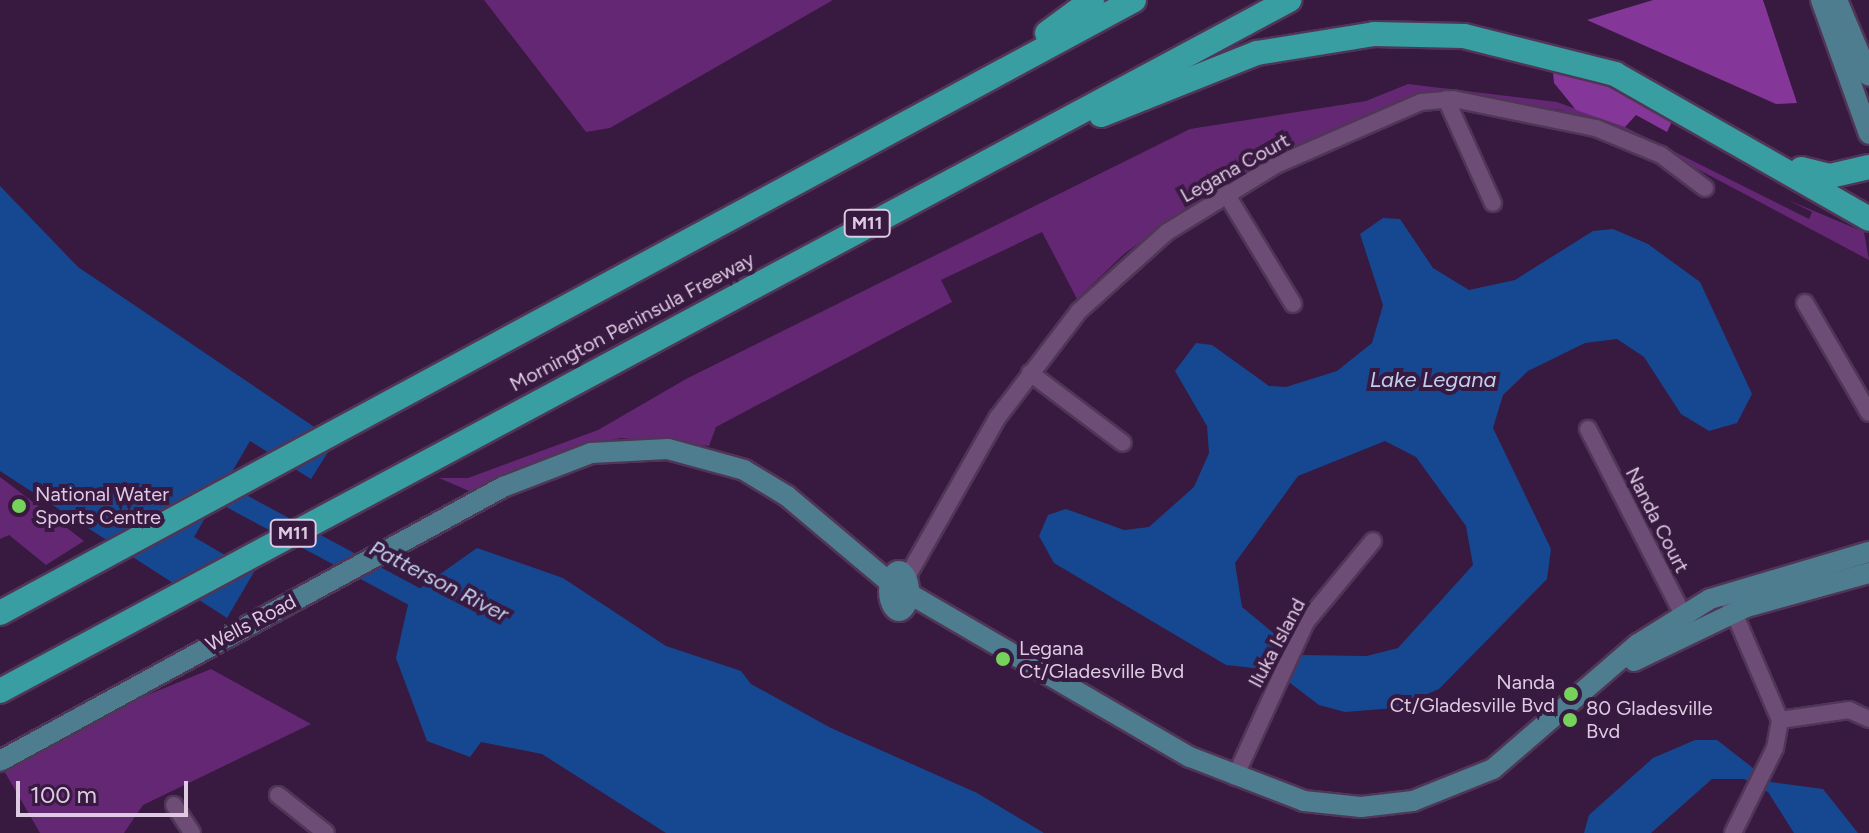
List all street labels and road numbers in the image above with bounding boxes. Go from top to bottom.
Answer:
street label: Legana Court [1176,128,1294,208]
road number: M11 [843,209,891,237]
street label: Mornington Peninsula Freeway [506,247,758,397]
street label: Nanda Court [1620,463,1694,577]
road number: M11 [269,519,317,547]
street label: Wells Road [202,589,300,657]
street label: Iluka Island [1243,594,1311,692]

